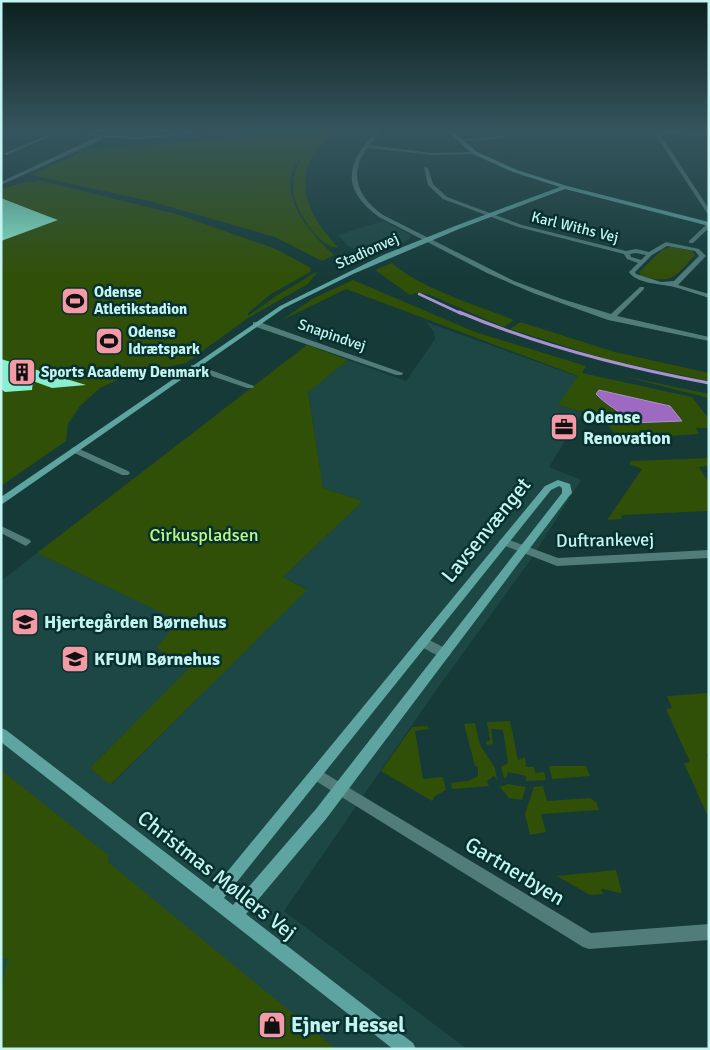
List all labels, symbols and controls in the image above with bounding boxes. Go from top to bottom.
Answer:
street label: Karl Withs Vej [529,207,621,247]
street label: Stadionvej [333,229,401,273]
place label: Odense Atletikstadion [94,283,187,318]
sports icon: Odense Atletikstadion [60,286,90,316]
street label: Snapindvej [296,315,368,355]
place label: Odense Idrætspark [128,323,200,358]
sports icon: Odense Idrætspark [94,326,124,356]
building icon: Sports Academy Denmark [7,357,37,387]
place label: Sports Academy Denmark [41,363,209,381]
place label: Odense Renovation [583,406,671,449]
office icon: Odense Renovation [549,412,579,442]
street label: Lavsenvænget [436,472,536,588]
park label: Cirkuspladsen [150,524,258,546]
street label: Duftrankevej [556,528,654,552]
school or university icon: Hjertegården Børnehus [10,607,40,637]
place label: Hjertegården Børnehus [44,611,227,633]
school or university icon: KFUM Børnehus [60,644,90,674]
place label: KFUM Børnehus [94,648,220,670]
street label: Christmas Møllers Vej [132,805,302,945]
street label: Gartnerbyen [460,831,570,911]
shop icon: Ejner Hessel [257,1010,287,1040]
place label: Ejner Hessel [291,1012,405,1038]

